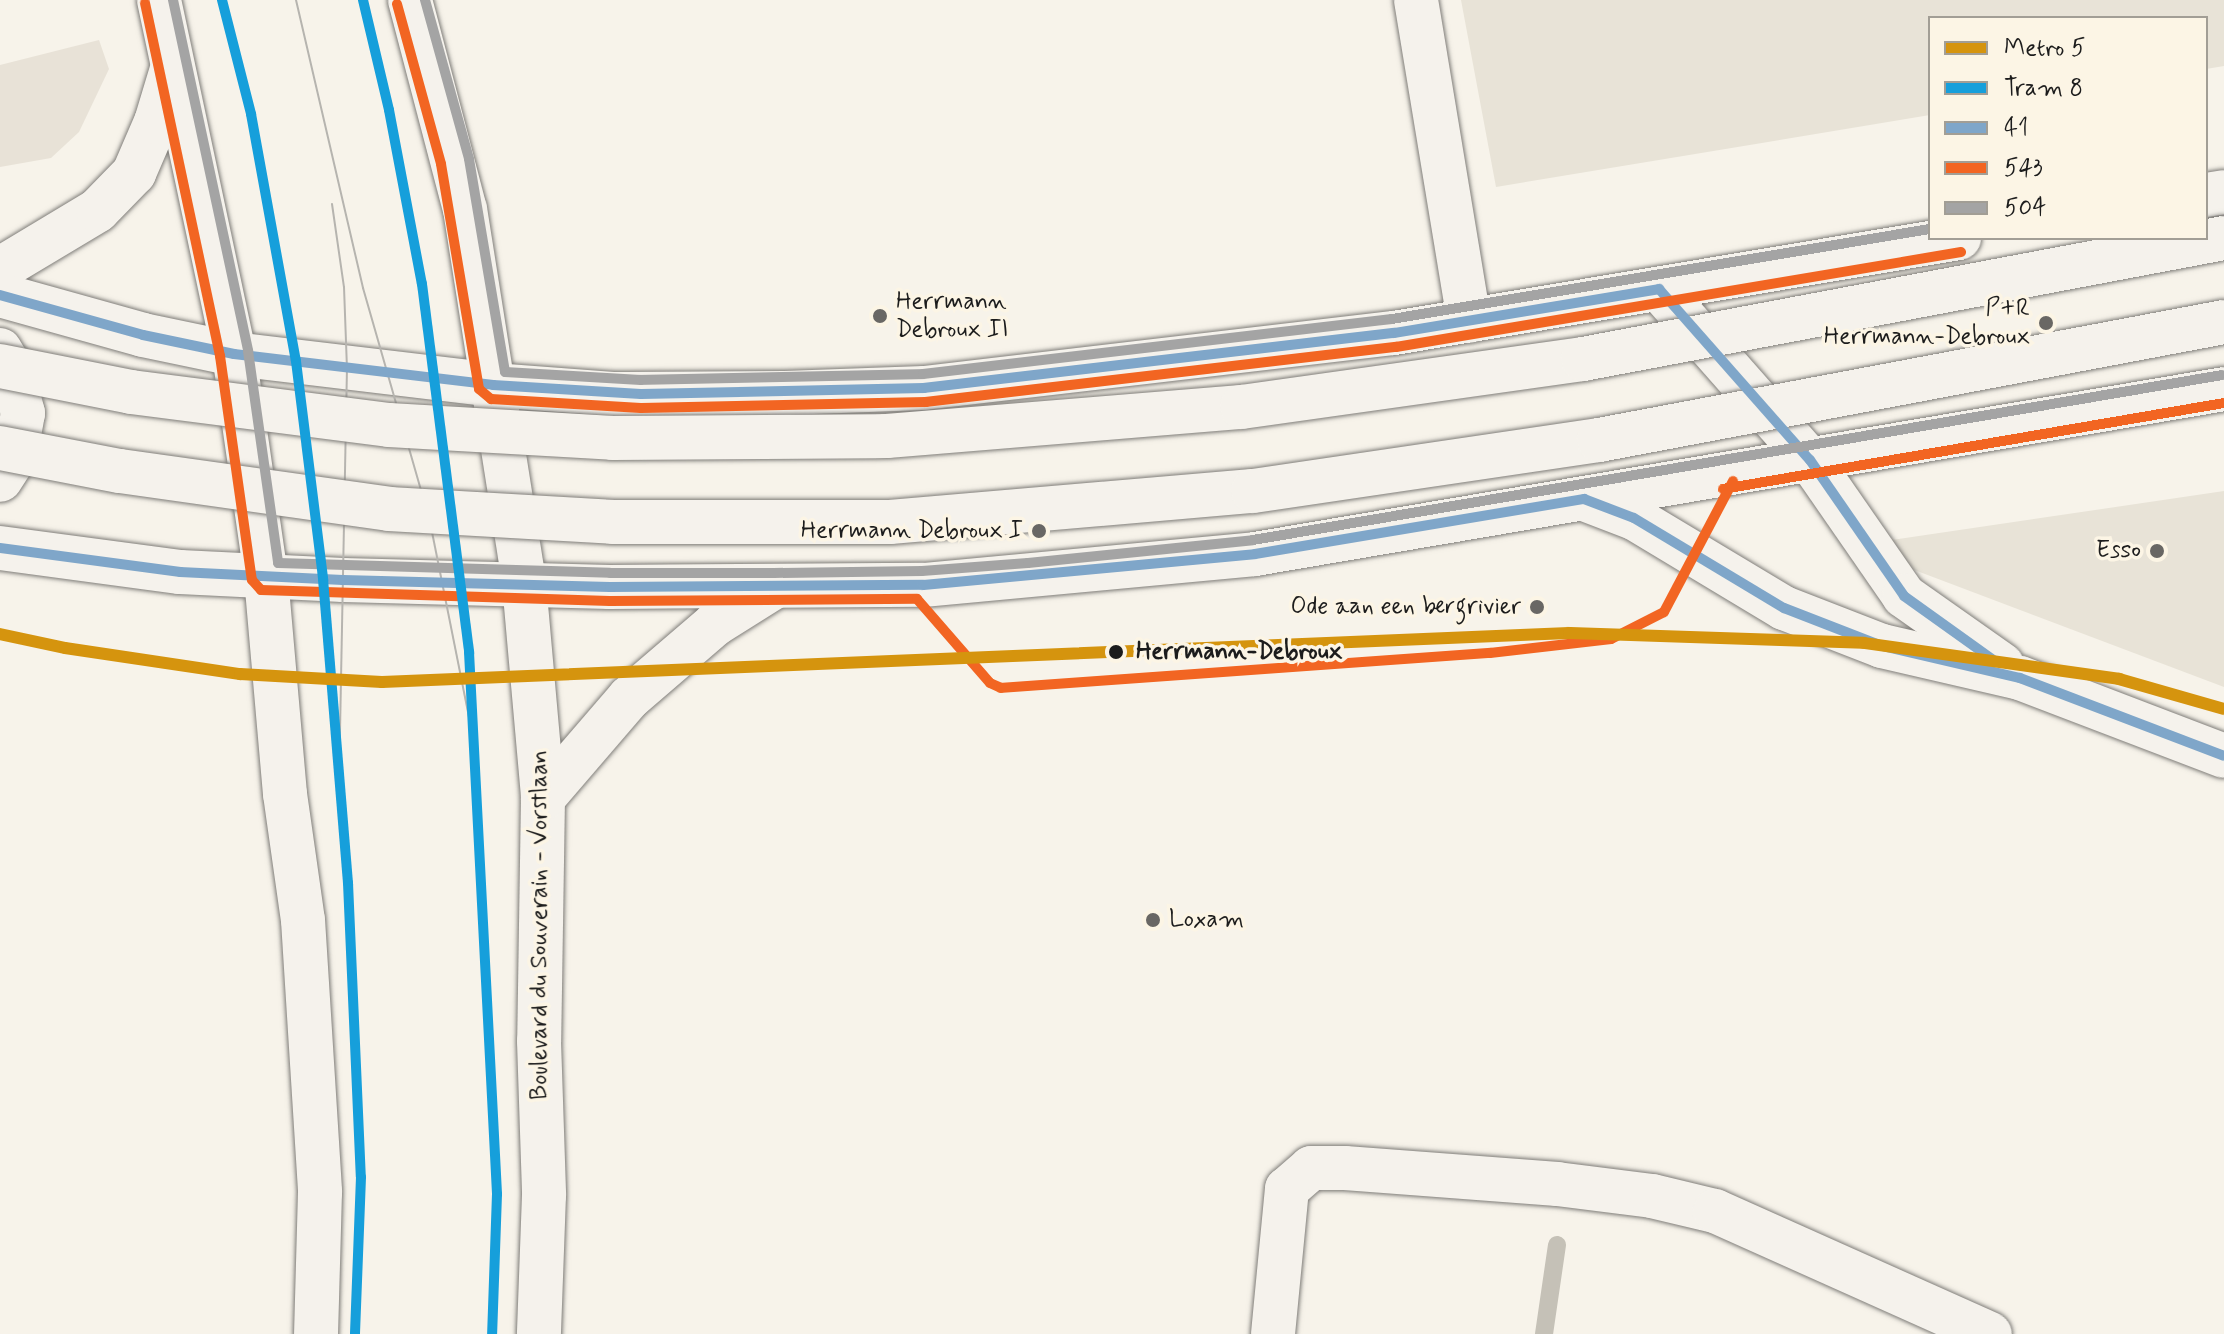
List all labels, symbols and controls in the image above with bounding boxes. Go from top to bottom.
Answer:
legend [1928,16,2208,240]
text: Metro 5 [2004,33,2085,64]
text: Tram 8 [2004,73,2083,104]
text: 41 [2004,113,2028,144]
text: 543 [2004,153,2043,184]
text: 504 [2004,193,2046,224]
place label: Herrmann Debroux II [896,288,1014,344]
place label: P+R Herrmann-Debroux [1824,295,2030,351]
marker: Herrmann Debroux II [871,307,889,325]
marker: P+R Herrmann-Debroux [2037,314,2055,332]
place label: Herrmann Debroux I [802,517,1023,545]
marker: Herrmann Debroux I [1030,522,1048,540]
place label: Esso [2096,537,2141,565]
marker: Esso [2148,542,2166,560]
place label: Ode aan een bergrivier [1294,593,1521,621]
marker: Ode aan een bergrivier [1528,598,1546,616]
place label: Herrmann-Debroux [1136,638,1342,666]
marker: Herrmann-Debroux [1103,639,1129,665]
street label: Boulevard du Souverain - Vorstlaan [526,753,554,1097]
place label: Loxam [1169,906,1244,934]
marker: Loxam [1144,911,1162,929]

